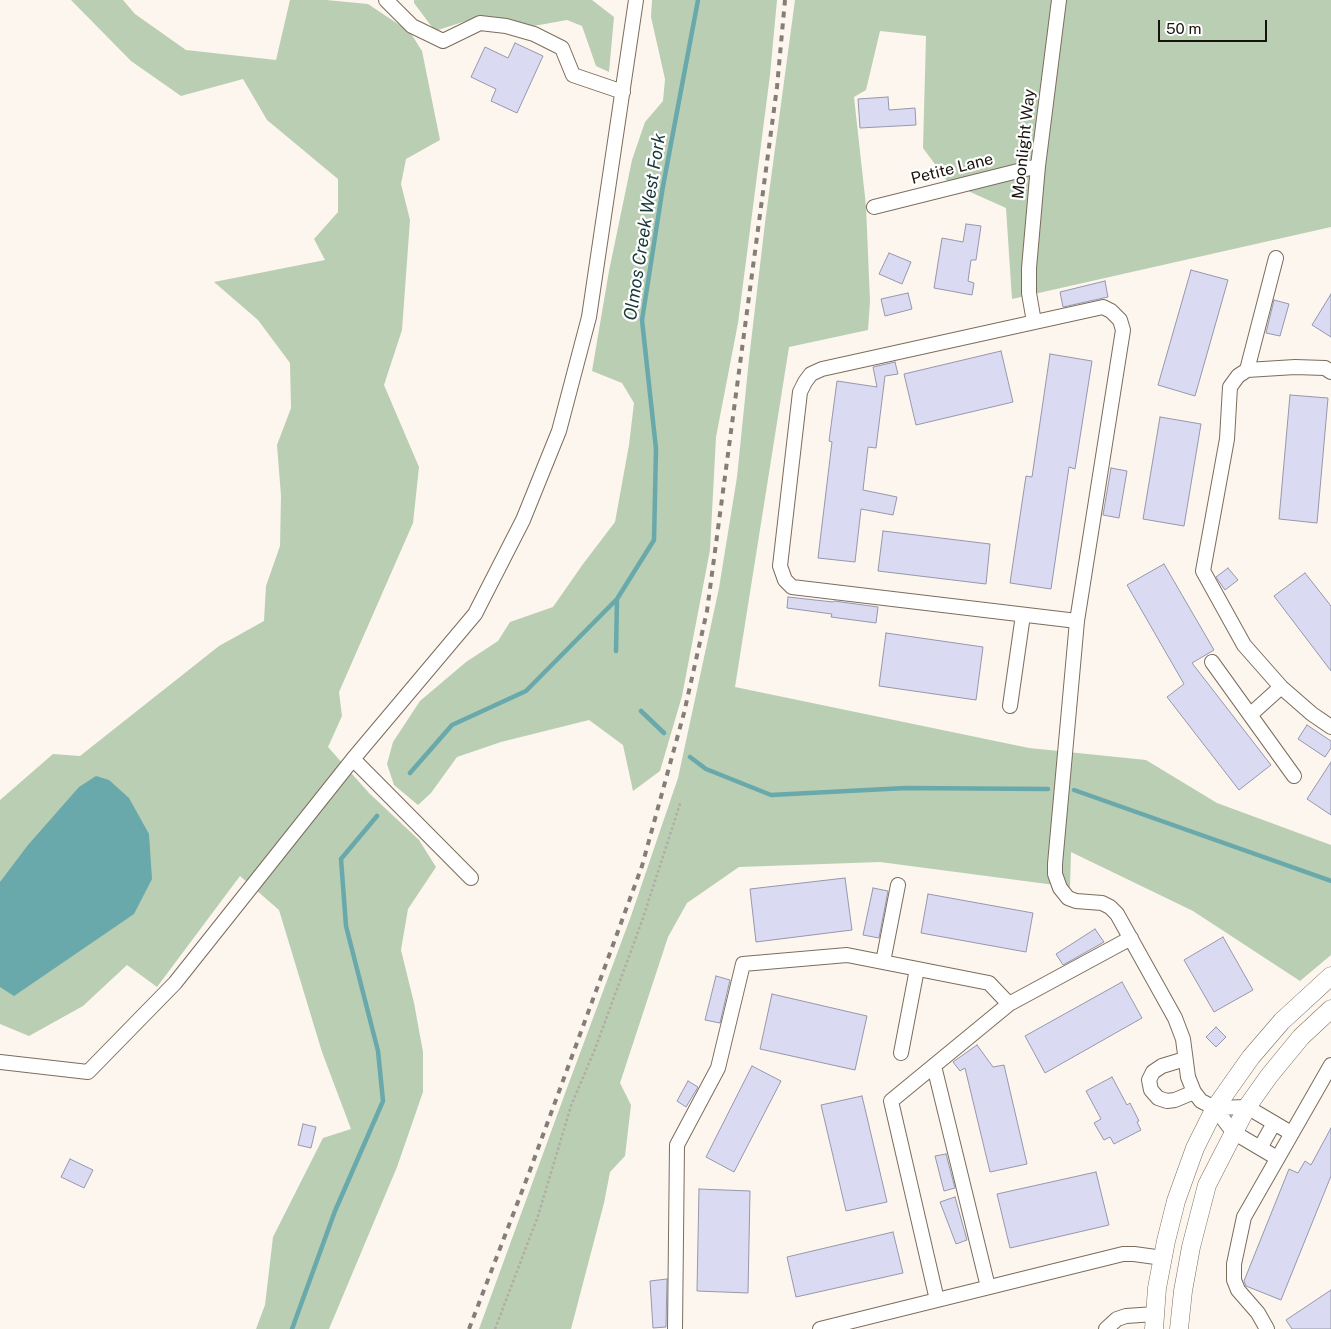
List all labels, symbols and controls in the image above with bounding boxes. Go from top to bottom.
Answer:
scale bar [1161,10,1270,42]
text: 50 m [1166,20,1201,37]
street label: Moonlight Way [1009,88,1039,200]
water label: Olmos Creek West Fork [620,132,670,322]
street label: Petite Lane [909,150,995,188]

